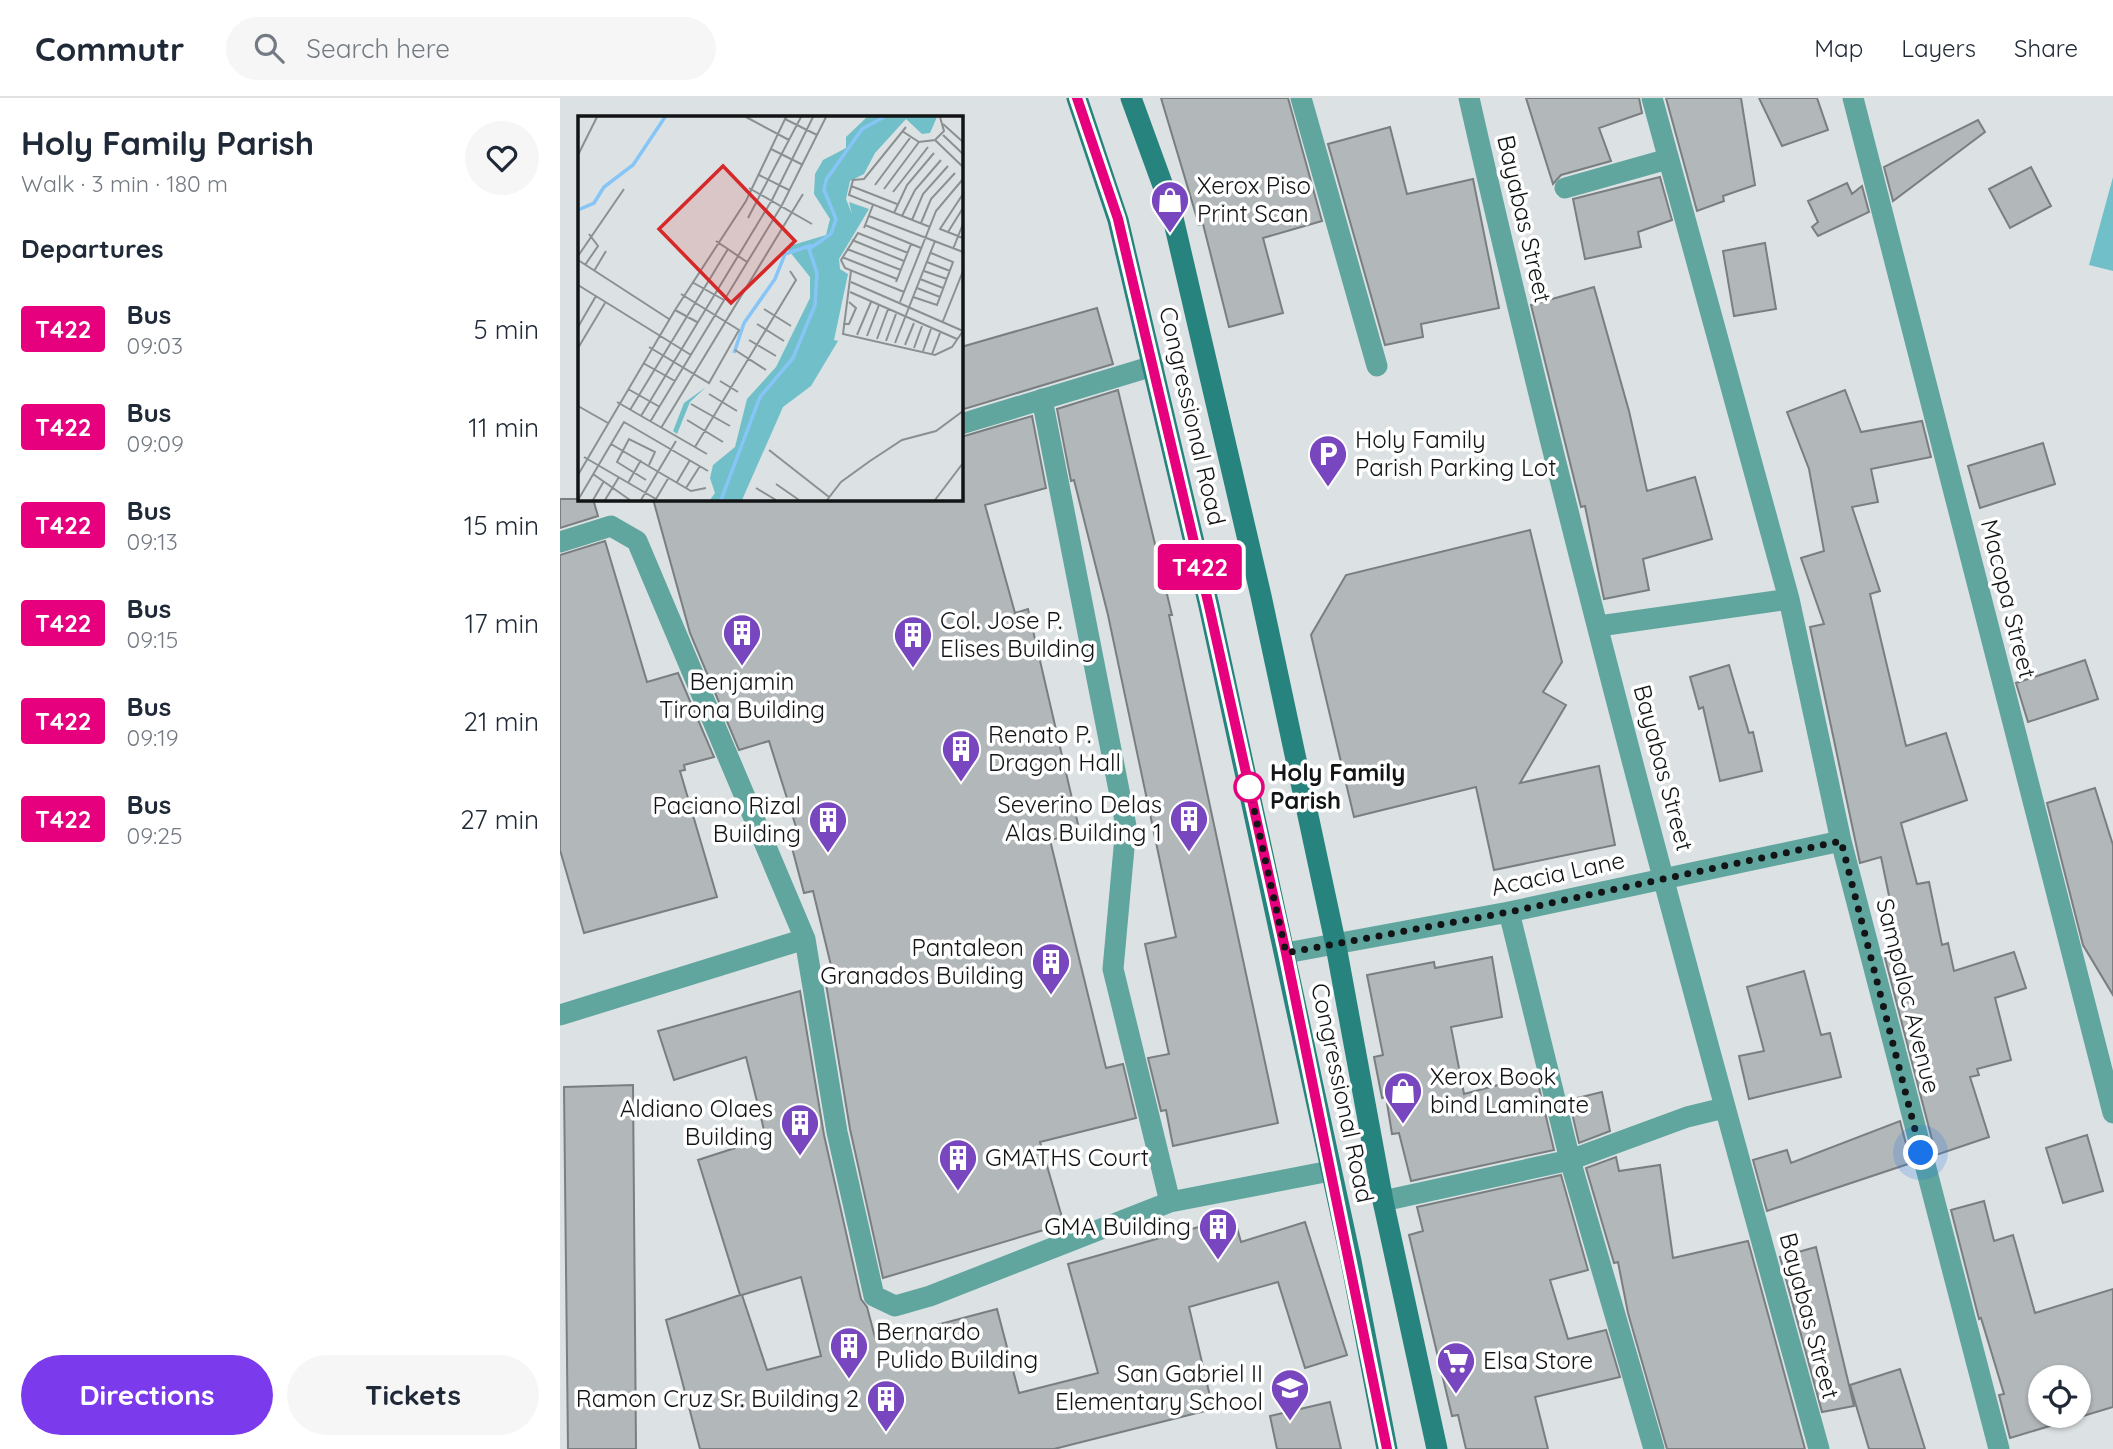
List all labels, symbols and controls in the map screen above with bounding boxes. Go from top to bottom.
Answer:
search box [226,17,716,80]
text: Commutr [35,28,184,69]
icon: search [250,29,288,67]
text: Search here [306,32,450,65]
text: Map [1814,33,1863,63]
text: Layers [1901,33,1976,63]
text: Share [2014,33,2078,63]
inset map [578,116,962,500]
button: heart [465,121,539,195]
text: Holy Family Parish [21,122,314,163]
street label: Bayabas Street [1491,132,1559,305]
text: Walk · 3 min · 180 m [21,169,228,198]
place label: Xerox Piso Print Scan [1197,170,1311,228]
shop icon: Xerox Piso Print Scan [1149,179,1191,234]
text: Departures [21,232,164,265]
text: Bus [126,298,171,331]
street label: Congressional Road [1153,304,1233,528]
text: 5 min [473,313,539,346]
text: T422 [35,314,91,344]
text: 09:03 [126,331,183,360]
text: Bus [126,396,171,429]
text: 11 min [468,411,539,444]
text: T422 [35,412,91,442]
place label: Holy Family Parish Parking Lot [1355,424,1556,482]
text: 09:09 [126,429,184,458]
parking icon: Holy Family Parish Parking Lot [1307,433,1349,488]
text: Bus [126,494,171,527]
text: 15 min [464,509,539,542]
text: T422 [35,510,91,540]
street label: Macopa Street [1975,516,2043,681]
text: 09:13 [126,527,178,556]
line badge: T422 [1151,544,1249,590]
text: T422 [1172,552,1228,582]
text: Bus [126,592,171,625]
place label: Col. Jose P. Elises Building [940,605,1095,663]
text: 17 min [465,607,539,640]
text: T422 [35,608,91,638]
building icon: Benjamin Tirona Building [721,612,763,667]
building icon: Col. Jose P. Elises Building [892,614,934,669]
text: 09:15 [126,625,178,654]
place label: Benjamin Tirona Building [659,666,825,724]
street label: Bayabas Street [1627,681,1701,854]
text: Bus [126,690,171,723]
text: 21 min [464,705,539,738]
text: T422 [35,706,91,736]
place label: Renato P. Dragon Hall [988,719,1121,777]
text: 09:19 [126,723,179,752]
building icon: Renato P. Dragon Hall [940,728,982,783]
place label: Holy Family Parish [1270,757,1405,815]
marker: Holy Family Parish [1234,772,1264,802]
text: Bus [126,788,171,821]
place label: Severino Delas Alas Building 1 [997,789,1162,847]
place label: Paciano Rizal Building [652,790,801,848]
building icon: Severino Delas Alas Building 1 [1168,798,1210,853]
building icon: Paciano Rizal Building [807,799,849,854]
text: 27 min [460,803,539,836]
text: T422 [35,804,91,834]
text: 09:25 [126,821,183,850]
street label: Acacia Lane [1488,844,1627,902]
street label: Sampaloc Avenue [1870,895,1948,1096]
place label: Pantaleon Granados Building [820,932,1024,990]
building icon: Pantaleon Granados Building [1030,941,1072,996]
street label: Congressional Road [1305,980,1381,1205]
place label: Xerox Book bind Laminate [1430,1061,1589,1119]
shop icon: Xerox Book bind Laminate [1382,1070,1424,1125]
place label: Aldiano Olaes Building [620,1093,773,1151]
building icon: Aldiano Olaes Building [779,1102,821,1157]
your location [1903,1135,1938,1170]
building icon: GMATHS Court [937,1137,979,1192]
place label: GMATHS Court [985,1142,1149,1172]
building icon: GMA Building [1197,1206,1239,1261]
place label: GMA Building [1044,1211,1191,1241]
street label: Bayabas Street [1773,1229,1847,1402]
place label: Bernardo Pulido Building [876,1316,1038,1374]
building icon: Bernardo Pulido Building [828,1325,870,1380]
supermarket icon: Elsa Store [1435,1340,1477,1395]
place label: Elsa Store [1483,1345,1593,1375]
button: Directions [21,1355,273,1435]
button: Tickets [287,1355,539,1435]
place label: San Gabriel II Elementary School [1055,1358,1263,1416]
map controls [2028,1365,2091,1428]
button: locate [2028,1365,2091,1428]
school or university icon: San Gabriel II Elementary School [1269,1367,1311,1422]
building icon: Ramon Cruz Sr. Building 2 [865,1378,907,1433]
place label: Ramon Cruz Sr. Building 2 [576,1383,859,1413]

